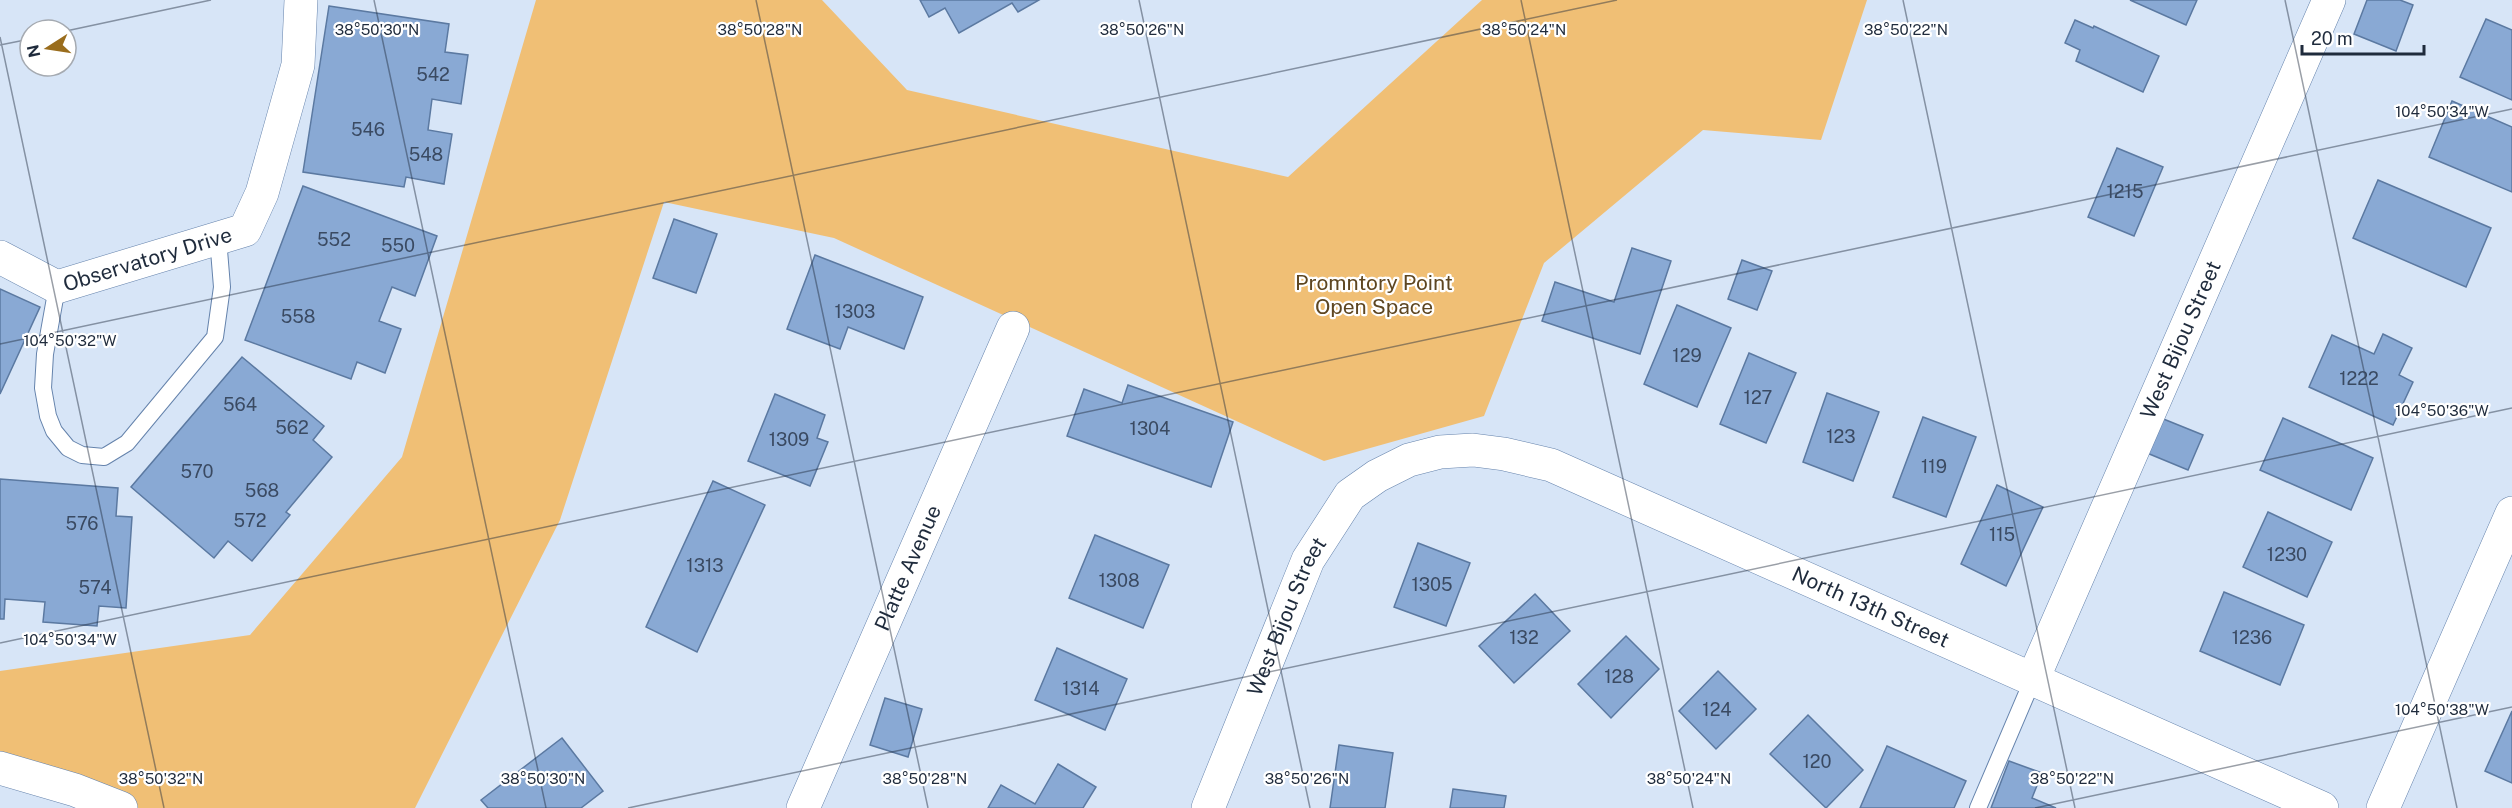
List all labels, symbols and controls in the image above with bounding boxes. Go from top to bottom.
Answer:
north arrow [18,18,78,78]
scale bar [2302,18,2424,56]
text: 38°50'30"N [335,21,419,38]
text: 38°50'28"N [718,21,802,38]
text: 38°50'26"N [1100,21,1184,38]
text: 38°50'24"N [1482,21,1566,38]
text: 38°50'22"N [1864,21,1948,38]
text: 20 m [2311,28,2353,49]
text: N [23,43,44,59]
house number: 542 [416,64,450,85]
text: 104°50'34"W [2395,103,2489,120]
house number: 546 [351,119,385,140]
house number: 548 [409,144,443,165]
house number: 1215 [2107,181,2143,202]
street label: Observatory Drive [60,222,235,296]
house number: 552 [317,229,351,250]
house number: 550 [381,235,415,256]
street label: West Bijou Street [2135,257,2226,423]
park label: Promntory Point Open Space [1295,270,1453,319]
house number: 1303 [835,301,875,322]
house number: 558 [281,306,315,327]
text: 104°50'32"W [23,332,117,349]
house number: 129 [1672,345,1702,366]
house number: 1222 [2339,368,2379,389]
house number: 127 [1744,387,1772,408]
house number: 564 [223,394,257,415]
text: 104°50'36"W [2395,402,2489,419]
house number: 562 [275,417,309,438]
house number: 1304 [1130,418,1170,439]
house number: 123 [1826,426,1856,447]
house number: 1309 [769,429,809,450]
house number: 119 [1921,456,1947,477]
house number: 570 [181,461,214,482]
house number: 568 [245,480,279,501]
street label: Platte Avenue [869,501,946,635]
house number: 572 [233,510,267,531]
house number: 576 [65,513,99,534]
house number: 115 [1989,524,2015,545]
street label: West Bijou Street [1242,532,1331,699]
house number: 1230 [2267,544,2307,565]
house number: 1313 [686,555,724,576]
street label: North 13th Street [1788,561,1953,653]
house number: 1308 [1098,570,1140,591]
house number: 1305 [1411,574,1453,595]
house number: 574 [78,577,112,598]
house number: 132 [1509,627,1539,648]
house number: 1236 [2232,627,2272,648]
text: 104°50'34"W [23,631,117,648]
house number: 128 [1604,666,1634,687]
house number: 1314 [1062,678,1100,699]
house number: 124 [1702,699,1732,720]
text: 104°50'38"W [2395,701,2489,718]
house number: 120 [1802,751,1832,772]
text: 38°50'32"N [119,770,203,787]
text: 38°50'30"N [501,770,585,787]
text: 38°50'28"N [883,770,967,787]
text: 38°50'26"N [1265,770,1349,787]
text: 38°50'24"N [1647,770,1731,787]
text: 38°50'22"N [2030,770,2114,787]

